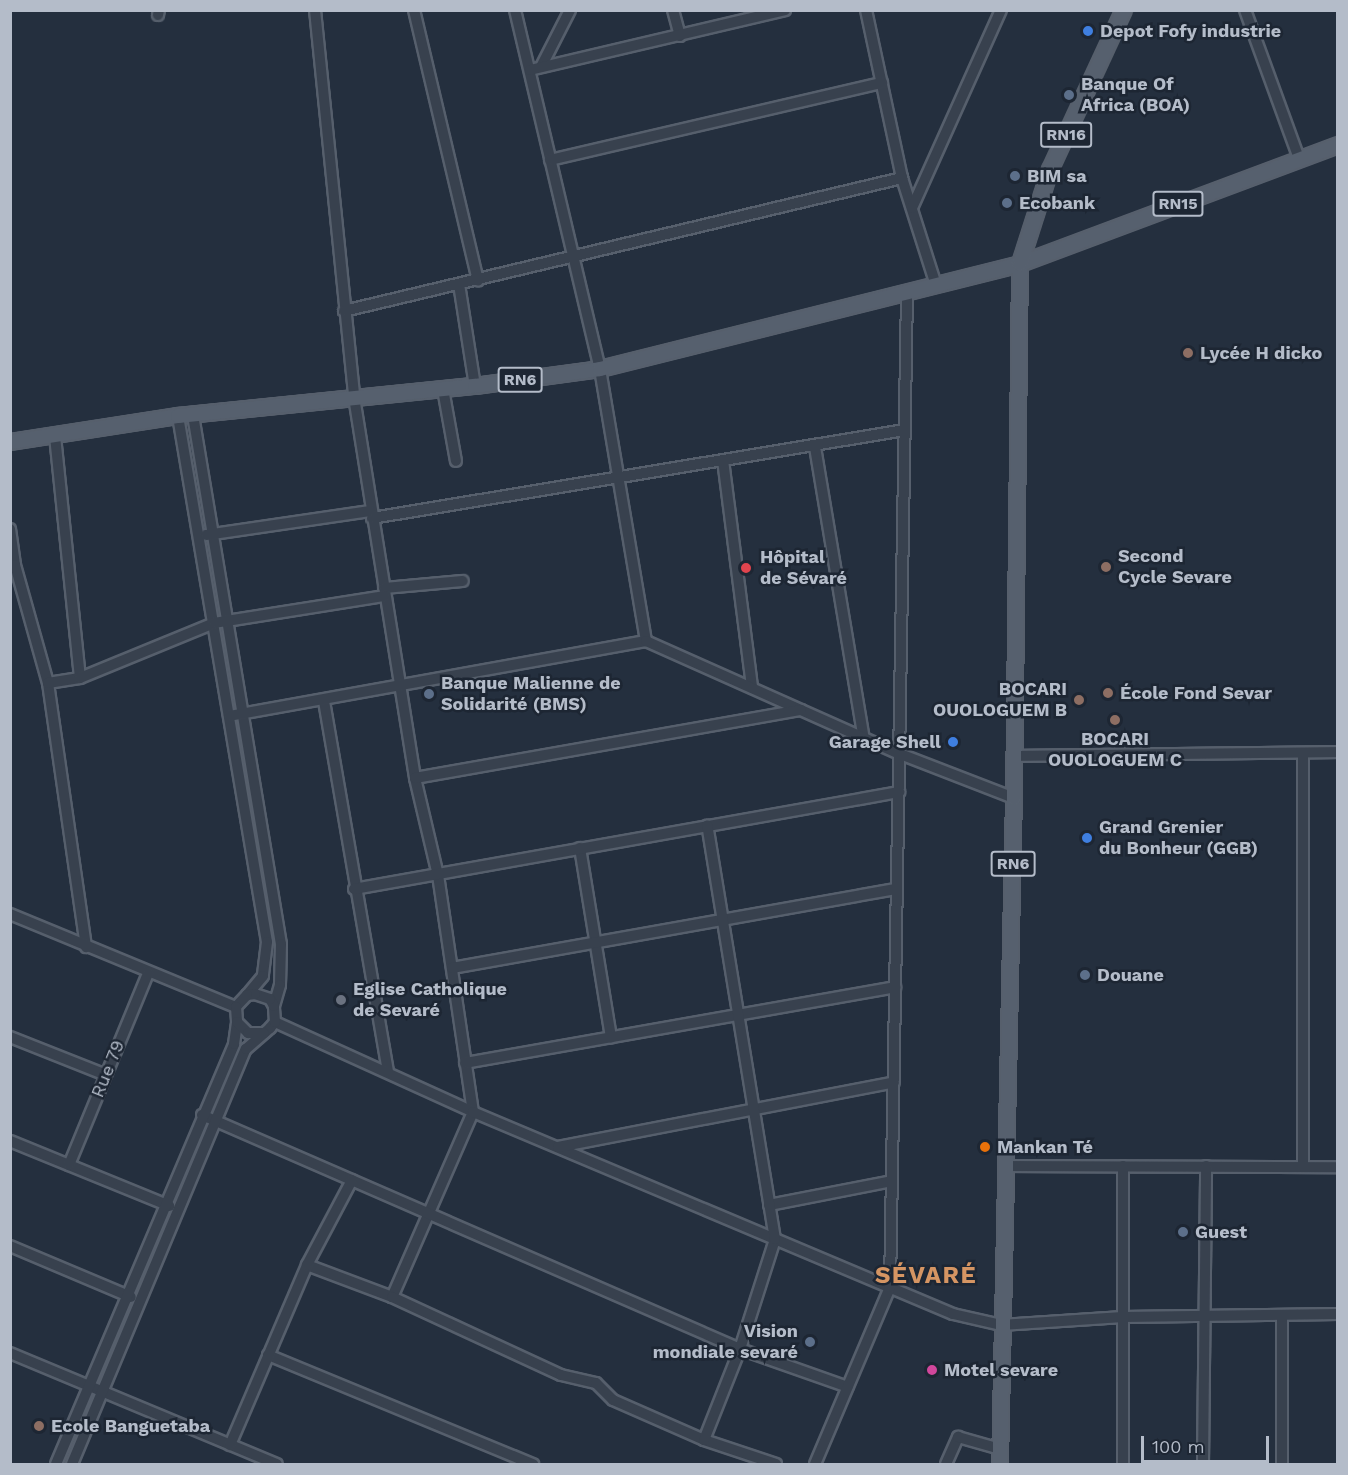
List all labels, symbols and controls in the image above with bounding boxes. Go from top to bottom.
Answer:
place label: Depot Fofy industrie [1100,20,1282,42]
marker: Depot Fofy industrie [1081,24,1095,38]
place label: Banque Of Africa (BOA) [1081,74,1190,116]
marker: Banque Of Africa (BOA) [1062,88,1076,102]
road number: RN16 [1039,122,1093,148]
place label: BIM sa [1027,165,1087,187]
marker: BIM sa [1008,169,1022,183]
road number: RN15 [1151,191,1205,217]
place label: Ecobank [1019,192,1095,214]
marker: Ecobank [1000,196,1014,210]
place label: Lycée H dicko [1200,342,1322,364]
marker: Lycée H dicko [1181,346,1195,360]
road number: RN6 [498,367,542,393]
place label: Second Cycle Sevare [1118,546,1232,588]
place label: Hôpital de Sévaré [760,547,847,590]
marker: Hôpital de Sévaré [737,559,755,577]
marker: Second Cycle Sevare [1099,560,1113,574]
place label: Banque Malienne de Solidarité (BMS) [441,673,621,716]
place label: BOCARI OUOLOGUEM B [933,679,1067,722]
place label: École Fond Sevar [1120,682,1272,704]
marker: École Fond Sevar [1101,686,1115,700]
marker: Banque Malienne de Solidarité (BMS) [422,687,436,701]
marker: BOCARI OUOLOGUEM B [1072,693,1086,707]
marker: BOCARI OUOLOGUEM C [1108,713,1122,727]
place label: BOCARI OUOLOGUEM C [1048,729,1182,771]
place label: Garage Shell [829,731,941,753]
marker: Garage Shell [946,735,960,749]
place label: Grand Grenier du Bonheur (GGB) [1099,817,1258,860]
marker: Grand Grenier du Bonheur (GGB) [1080,831,1094,845]
road number: RN6 [990,851,1036,877]
place label: Douane [1097,964,1164,986]
marker: Douane [1078,968,1092,982]
place label: Eglise Catholique de Sevaré [353,979,507,1022]
marker: Eglise Catholique de Sevaré [334,993,348,1007]
street label: Rue 79 [87,1037,129,1101]
place label: Mankan Té [997,1136,1093,1158]
marker: Mankan Té [978,1140,992,1154]
place label: Guest [1195,1221,1247,1243]
marker: Guest [1176,1225,1190,1239]
district label: SÉVARÉ [875,1262,977,1290]
place label: Vision mondiale sevaré [653,1321,798,1364]
marker: Vision mondiale sevaré [803,1335,817,1349]
place label: Motel sevare [944,1359,1058,1381]
marker: Motel sevare [925,1363,939,1377]
place label: Ecole Banguetaba [51,1415,210,1437]
marker: Ecole Banguetaba [32,1419,46,1433]
scale bar [1144,1424,1272,1462]
text: 100 m [1152,1436,1205,1457]

